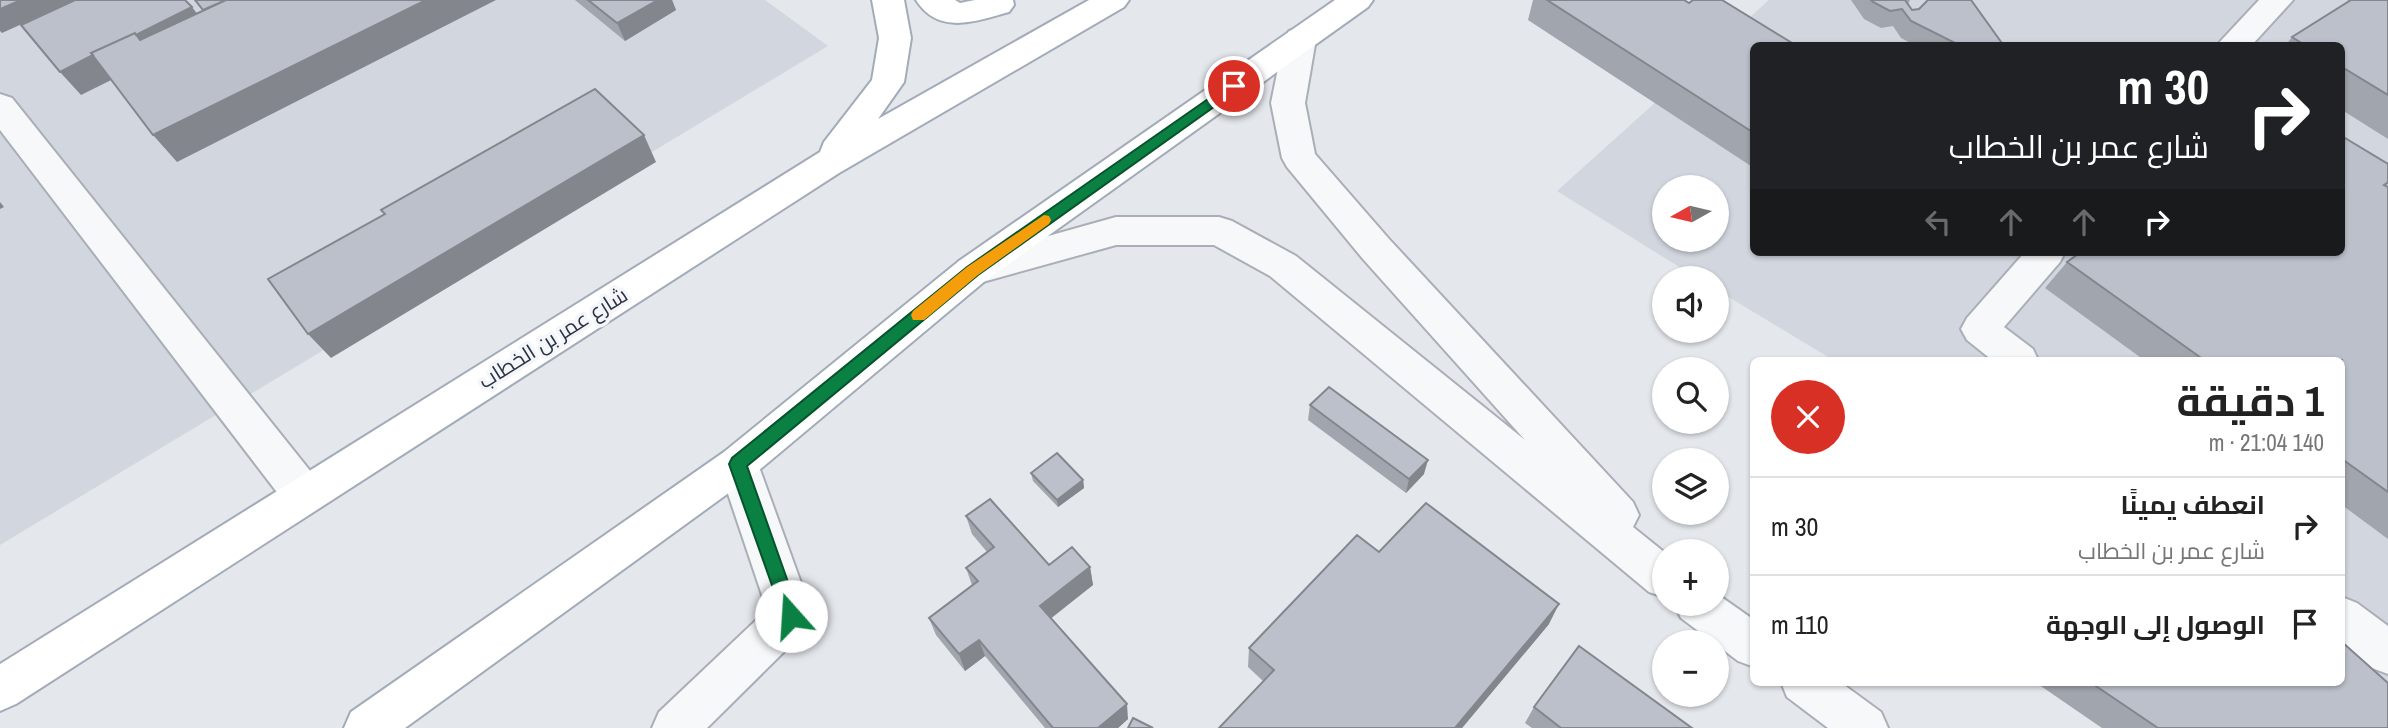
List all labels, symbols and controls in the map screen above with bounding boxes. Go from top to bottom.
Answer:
text: 30 m [2117,53,2209,119]
pin [1204,56,1264,116]
icon: arrive [1215,67,1253,105]
icon: right [2233,70,2324,161]
text: شارع عمر بن الخطاب [1949,125,2209,168]
north arrow [1652,175,1729,252]
map controls [1652,175,1729,707]
icon: left [1919,203,1957,241]
icon: ahead [1992,203,2030,241]
icon: ahead [2065,203,2103,241]
icon: right [2138,203,2176,241]
button: sound [1652,266,1729,343]
street label: شارع عمر بن الخطاب [473,280,633,395]
button: search [1652,357,1729,434]
text: 1 دقيقة [2177,373,2324,429]
button: close [1771,380,1845,454]
text: 140 m · 21:04 [2209,427,2324,458]
button: layers [1652,448,1729,525]
text: انعطف يمينًا [2120,487,2265,522]
icon: right [2286,507,2324,545]
text: 30 m [1771,509,1818,544]
text: شارع عمر بن الخطاب [2078,535,2265,566]
button: + [1652,539,1729,616]
position arrow [754,579,828,653]
icon: arrive [2286,605,2324,643]
text: 110 m [1771,607,1829,642]
text: الوصول إلى الوجهة [2046,607,2265,642]
button: − [1652,630,1729,707]

